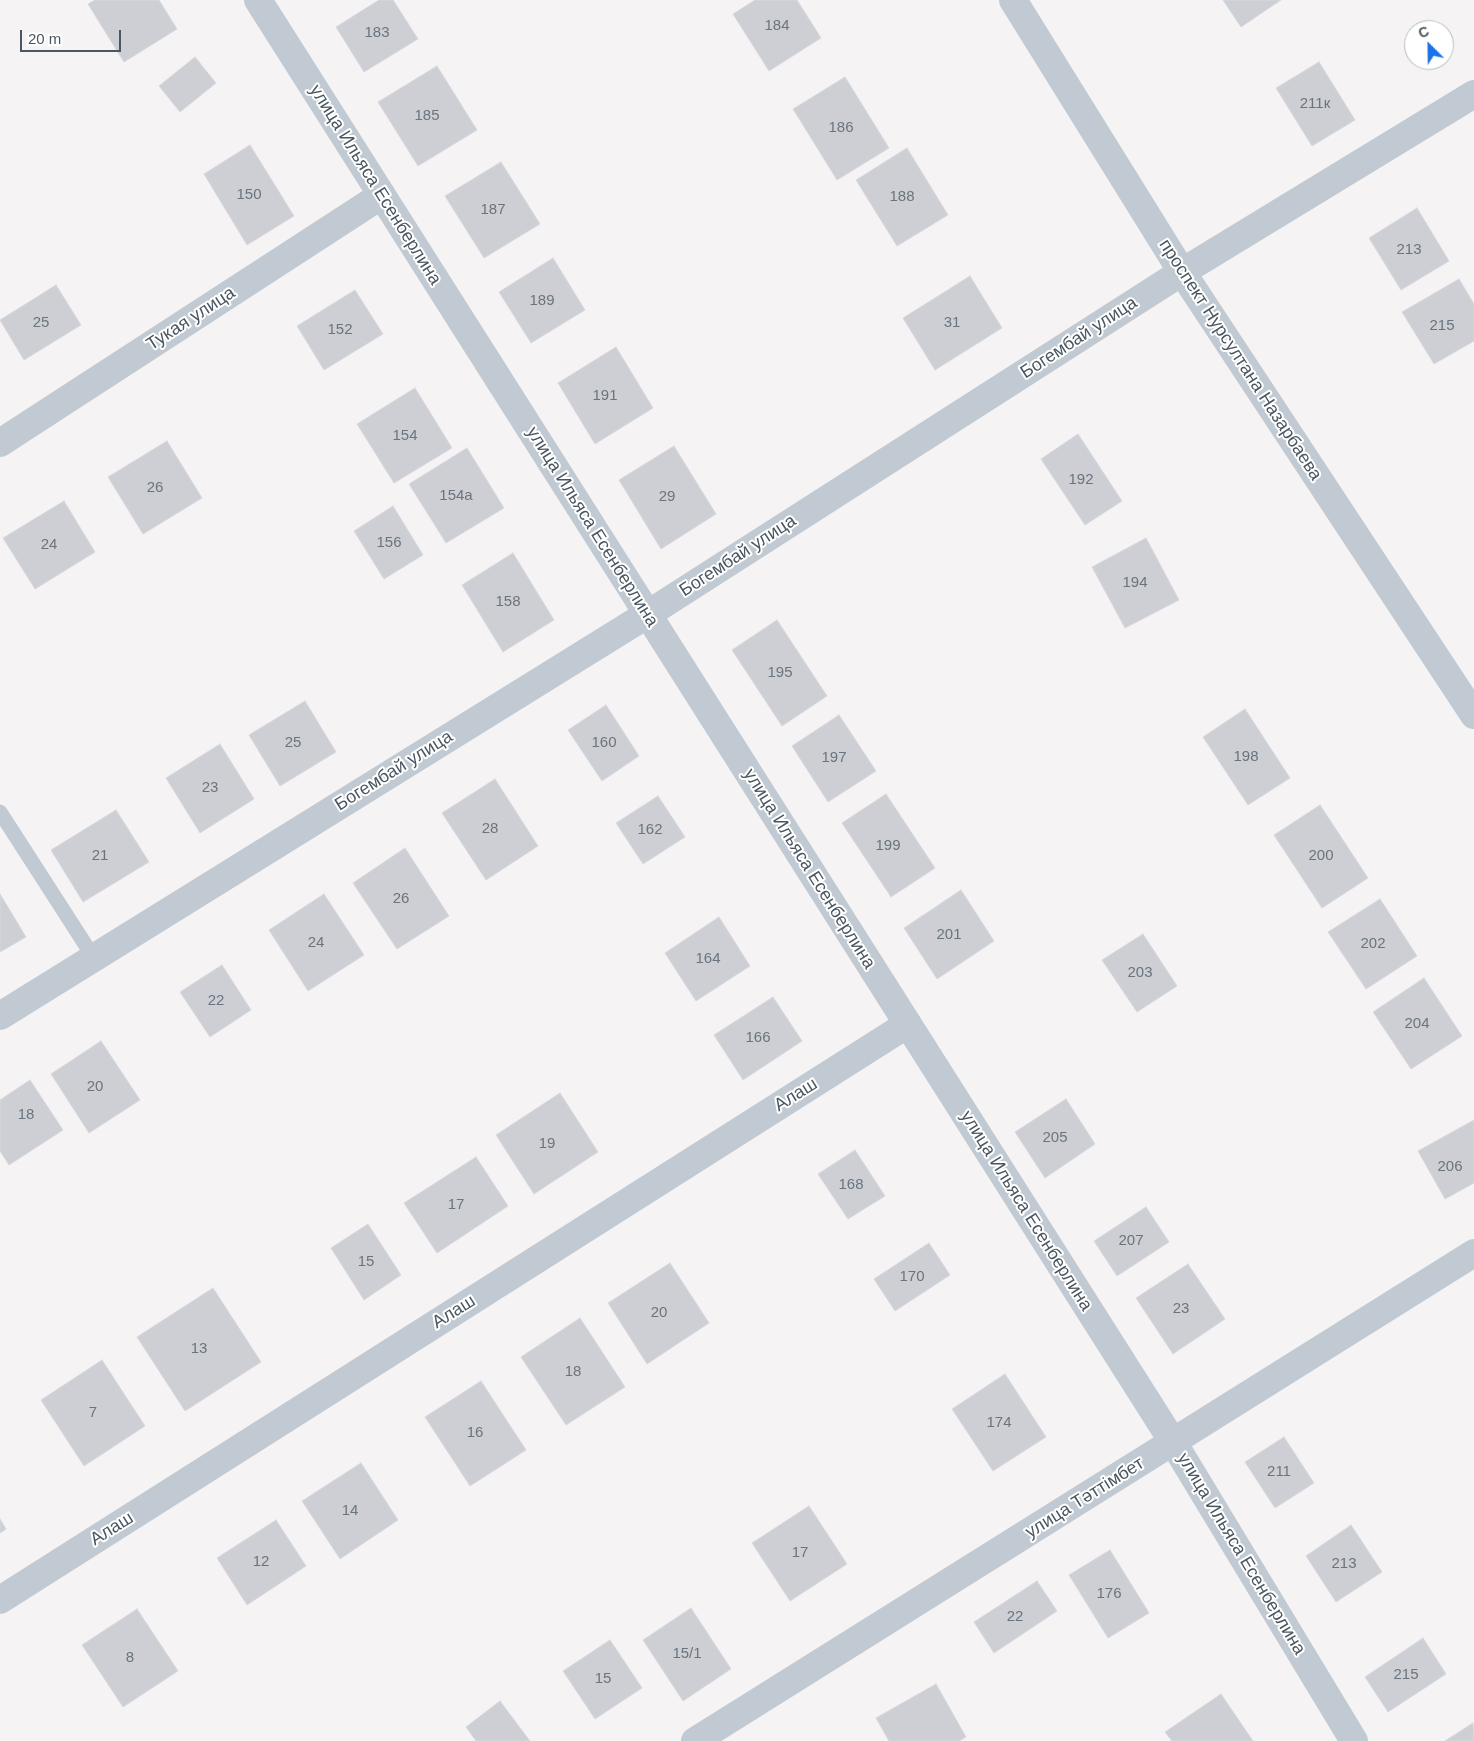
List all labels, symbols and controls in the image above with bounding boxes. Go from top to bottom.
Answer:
house number: 184 [764,17,790,35]
scale bar [22,20,124,52]
north arrow [1404,20,1454,70]
text: С [1416,23,1431,41]
house number: 183 [364,24,390,42]
text: 20 m [28,30,61,47]
street label: улица Ильяса Есенберлина [304,81,446,289]
house number: 211к [1300,95,1330,113]
house number: 185 [414,107,440,125]
house number: 186 [828,119,854,137]
house number: 150 [236,186,262,204]
house number: 188 [889,188,915,206]
house number: 187 [480,201,506,219]
street label: проспект Нурсултана Назарбаева [1154,235,1326,485]
house number: 213 [1396,241,1422,259]
street label: Тукая улица [143,282,239,356]
house number: 189 [529,292,555,310]
street label: Богембай улица [1017,292,1141,384]
house number: 25 [33,314,49,332]
house number: 31 [944,314,960,332]
house number: 215 [1429,317,1455,335]
house number: 152 [327,321,353,339]
house number: 191 [592,387,618,405]
street label: улица Ильяса Есенберлина [521,423,663,631]
house number: 154 [392,427,418,445]
house number: 192 [1068,471,1094,489]
house number: 26 [147,479,163,497]
house number: 154а [439,487,473,505]
house number: 29 [659,488,675,506]
street label: Богембай улица [676,510,800,602]
house number: 156 [376,534,402,552]
house number: 24 [41,536,57,554]
house number: 194 [1122,574,1148,592]
house number: 158 [495,593,521,611]
house number: 195 [767,664,793,682]
street label: Богембай улица [331,726,457,816]
house number: 25 [285,734,301,752]
house number: 160 [591,734,617,752]
house number: 198 [1233,748,1259,766]
house number: 197 [821,749,847,767]
street label: улица Ильяса Есенберлина [738,765,880,973]
house number: 23 [202,779,218,797]
house number: 28 [482,820,498,838]
house number: 162 [637,821,663,839]
house number: 199 [875,837,901,855]
house number: 21 [92,847,108,865]
house number: 200 [1308,847,1334,865]
house number: 26 [393,890,409,908]
house number: 201 [936,926,962,944]
house number: 24 [308,934,324,952]
house number: 202 [1360,935,1386,953]
house number: 164 [695,950,721,968]
house number: 203 [1127,964,1153,982]
house number: 22 [208,992,224,1010]
house number: 204 [1404,1015,1430,1033]
house number: 166 [745,1029,771,1047]
street label: Алаш [770,1073,822,1117]
house number: 20 [87,1078,103,1096]
house number: 18 [18,1106,34,1124]
street label: улица Ильяса Есенберлина [955,1107,1097,1315]
house number: 205 [1042,1129,1068,1147]
house number: 19 [539,1135,555,1153]
house number: 206 [1437,1158,1463,1176]
house number: 168 [838,1176,864,1194]
house number: 17 [448,1196,464,1214]
house number: 207 [1118,1232,1144,1250]
house number: 15 [358,1253,374,1271]
house number: 170 [899,1268,925,1286]
street label: Алаш [428,1290,480,1334]
house number: 23 [1173,1300,1189,1318]
house number: 20 [651,1304,667,1322]
house number: 13 [191,1340,207,1358]
house number: 18 [565,1363,581,1381]
house number: 7 [89,1404,97,1422]
house number: 174 [986,1414,1012,1432]
house number: 16 [467,1424,483,1442]
street label: улица Ильяса Есенберлина [1172,1449,1310,1659]
street label: улица Тәттімбет [1022,1453,1148,1543]
house number: 211 [1267,1463,1291,1481]
house number: 14 [342,1502,358,1520]
street label: Алаш [86,1507,138,1551]
house number: 17 [792,1544,808,1562]
house number: 12 [253,1553,269,1571]
house number: 213 [1331,1555,1357,1573]
house number: 176 [1096,1585,1122,1603]
house number: 22 [1007,1608,1023,1626]
house number: 15/1 [672,1645,702,1663]
house number: 8 [126,1649,134,1667]
house number: 215 [1393,1666,1419,1684]
house number: 15 [595,1670,611,1688]

